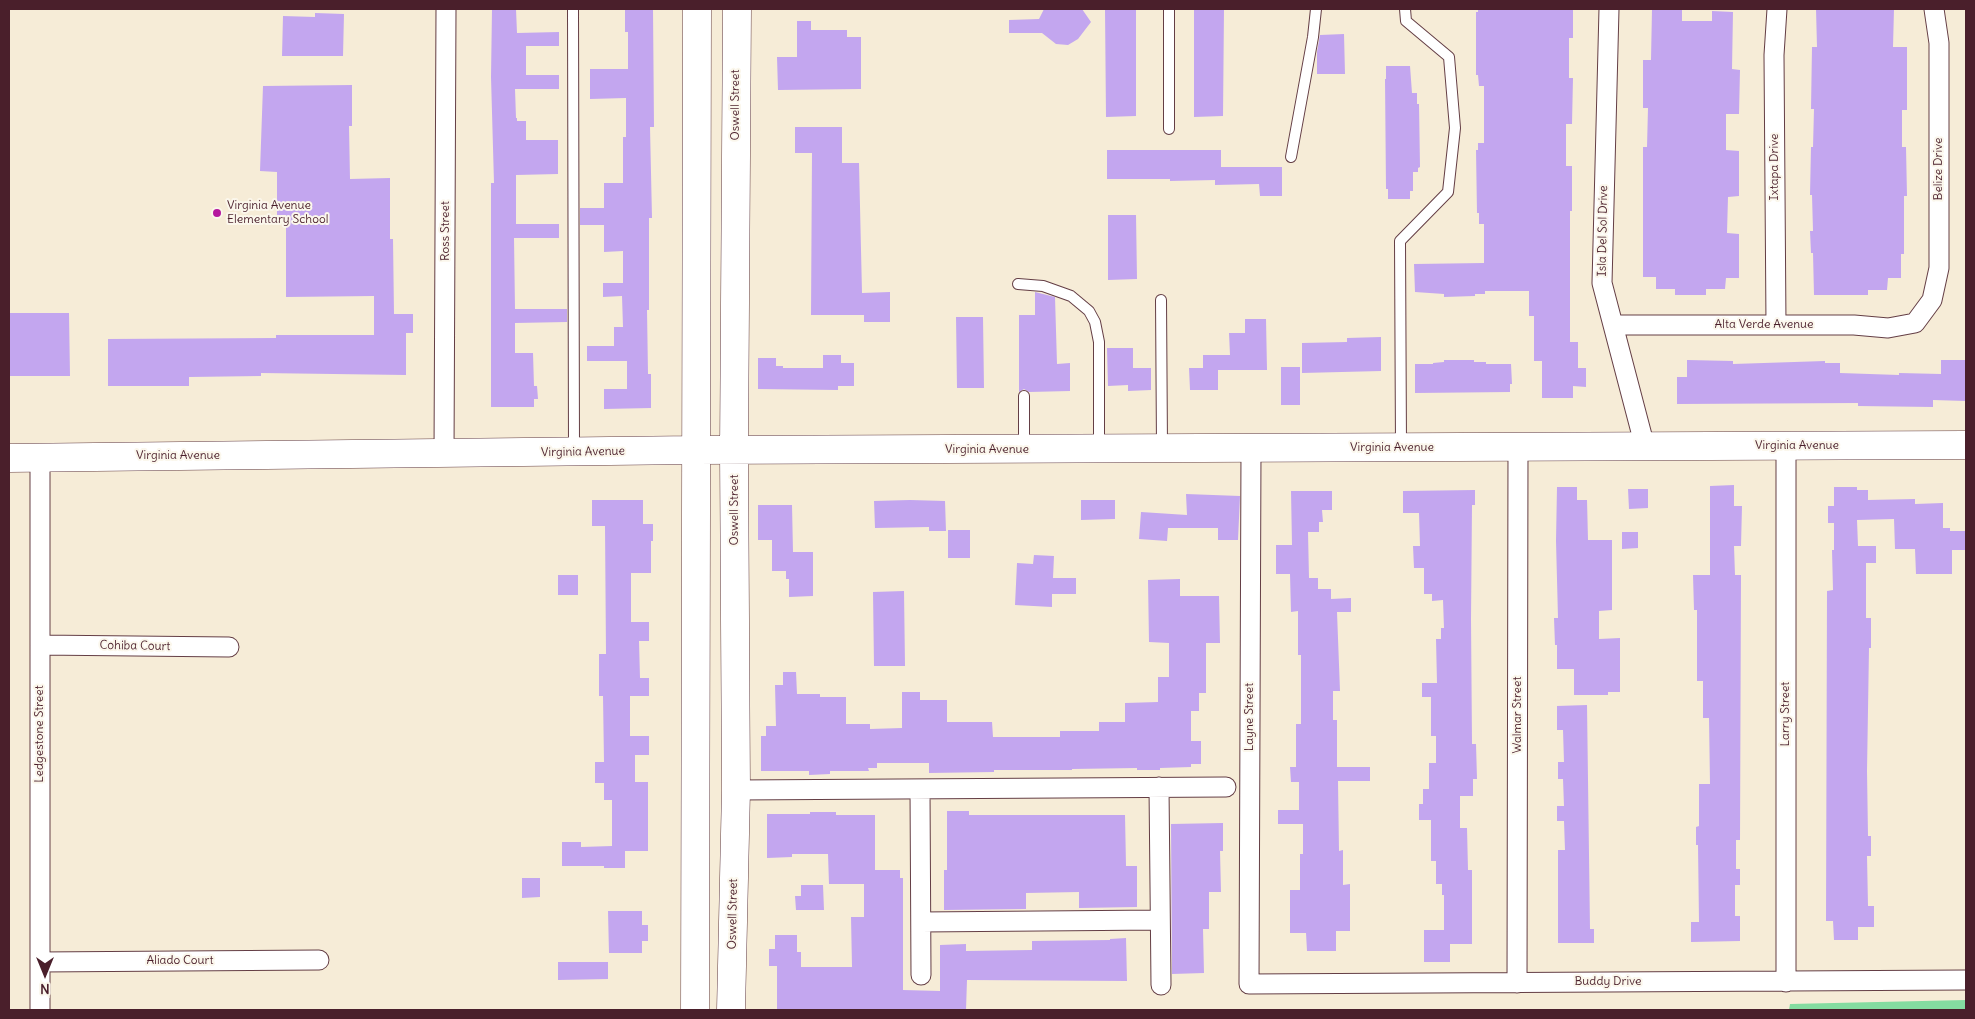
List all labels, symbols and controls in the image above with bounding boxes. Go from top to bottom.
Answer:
street label: Oswell Street [729,70,743,140]
street label: Ixtapa Drive [1768,134,1782,200]
street label: Belize Drive [1932,138,1946,200]
street label: Isla Del Sol Drive [1595,185,1611,277]
place label: Virginia Avenue Elementary School [227,199,328,227]
street label: Ross Street [439,201,453,261]
marker: Virginia Avenue Elementary School [211,207,223,219]
street label: Alta Verde Avenue [1715,318,1813,332]
street label: Virginia Avenue [1755,439,1839,453]
street label: Virginia Avenue [1350,441,1434,455]
street label: Virginia Avenue [945,443,1029,457]
street label: Virginia Avenue [541,444,625,460]
street label: Virginia Avenue [136,449,220,463]
street label: Oswell Street [728,475,742,545]
street label: Cohiba Court [99,638,171,654]
street label: Walmar Street [1511,676,1525,754]
street label: Larry Street [1779,682,1793,746]
street label: Layne Street [1243,683,1257,751]
street label: Ledgestone Street [33,685,47,783]
street label: Oswell Street [725,878,741,950]
north arrow [20,949,70,999]
street label: Aliado Court [146,954,214,968]
street label: Buddy Drive [1575,975,1641,989]
text: N [40,980,50,998]

